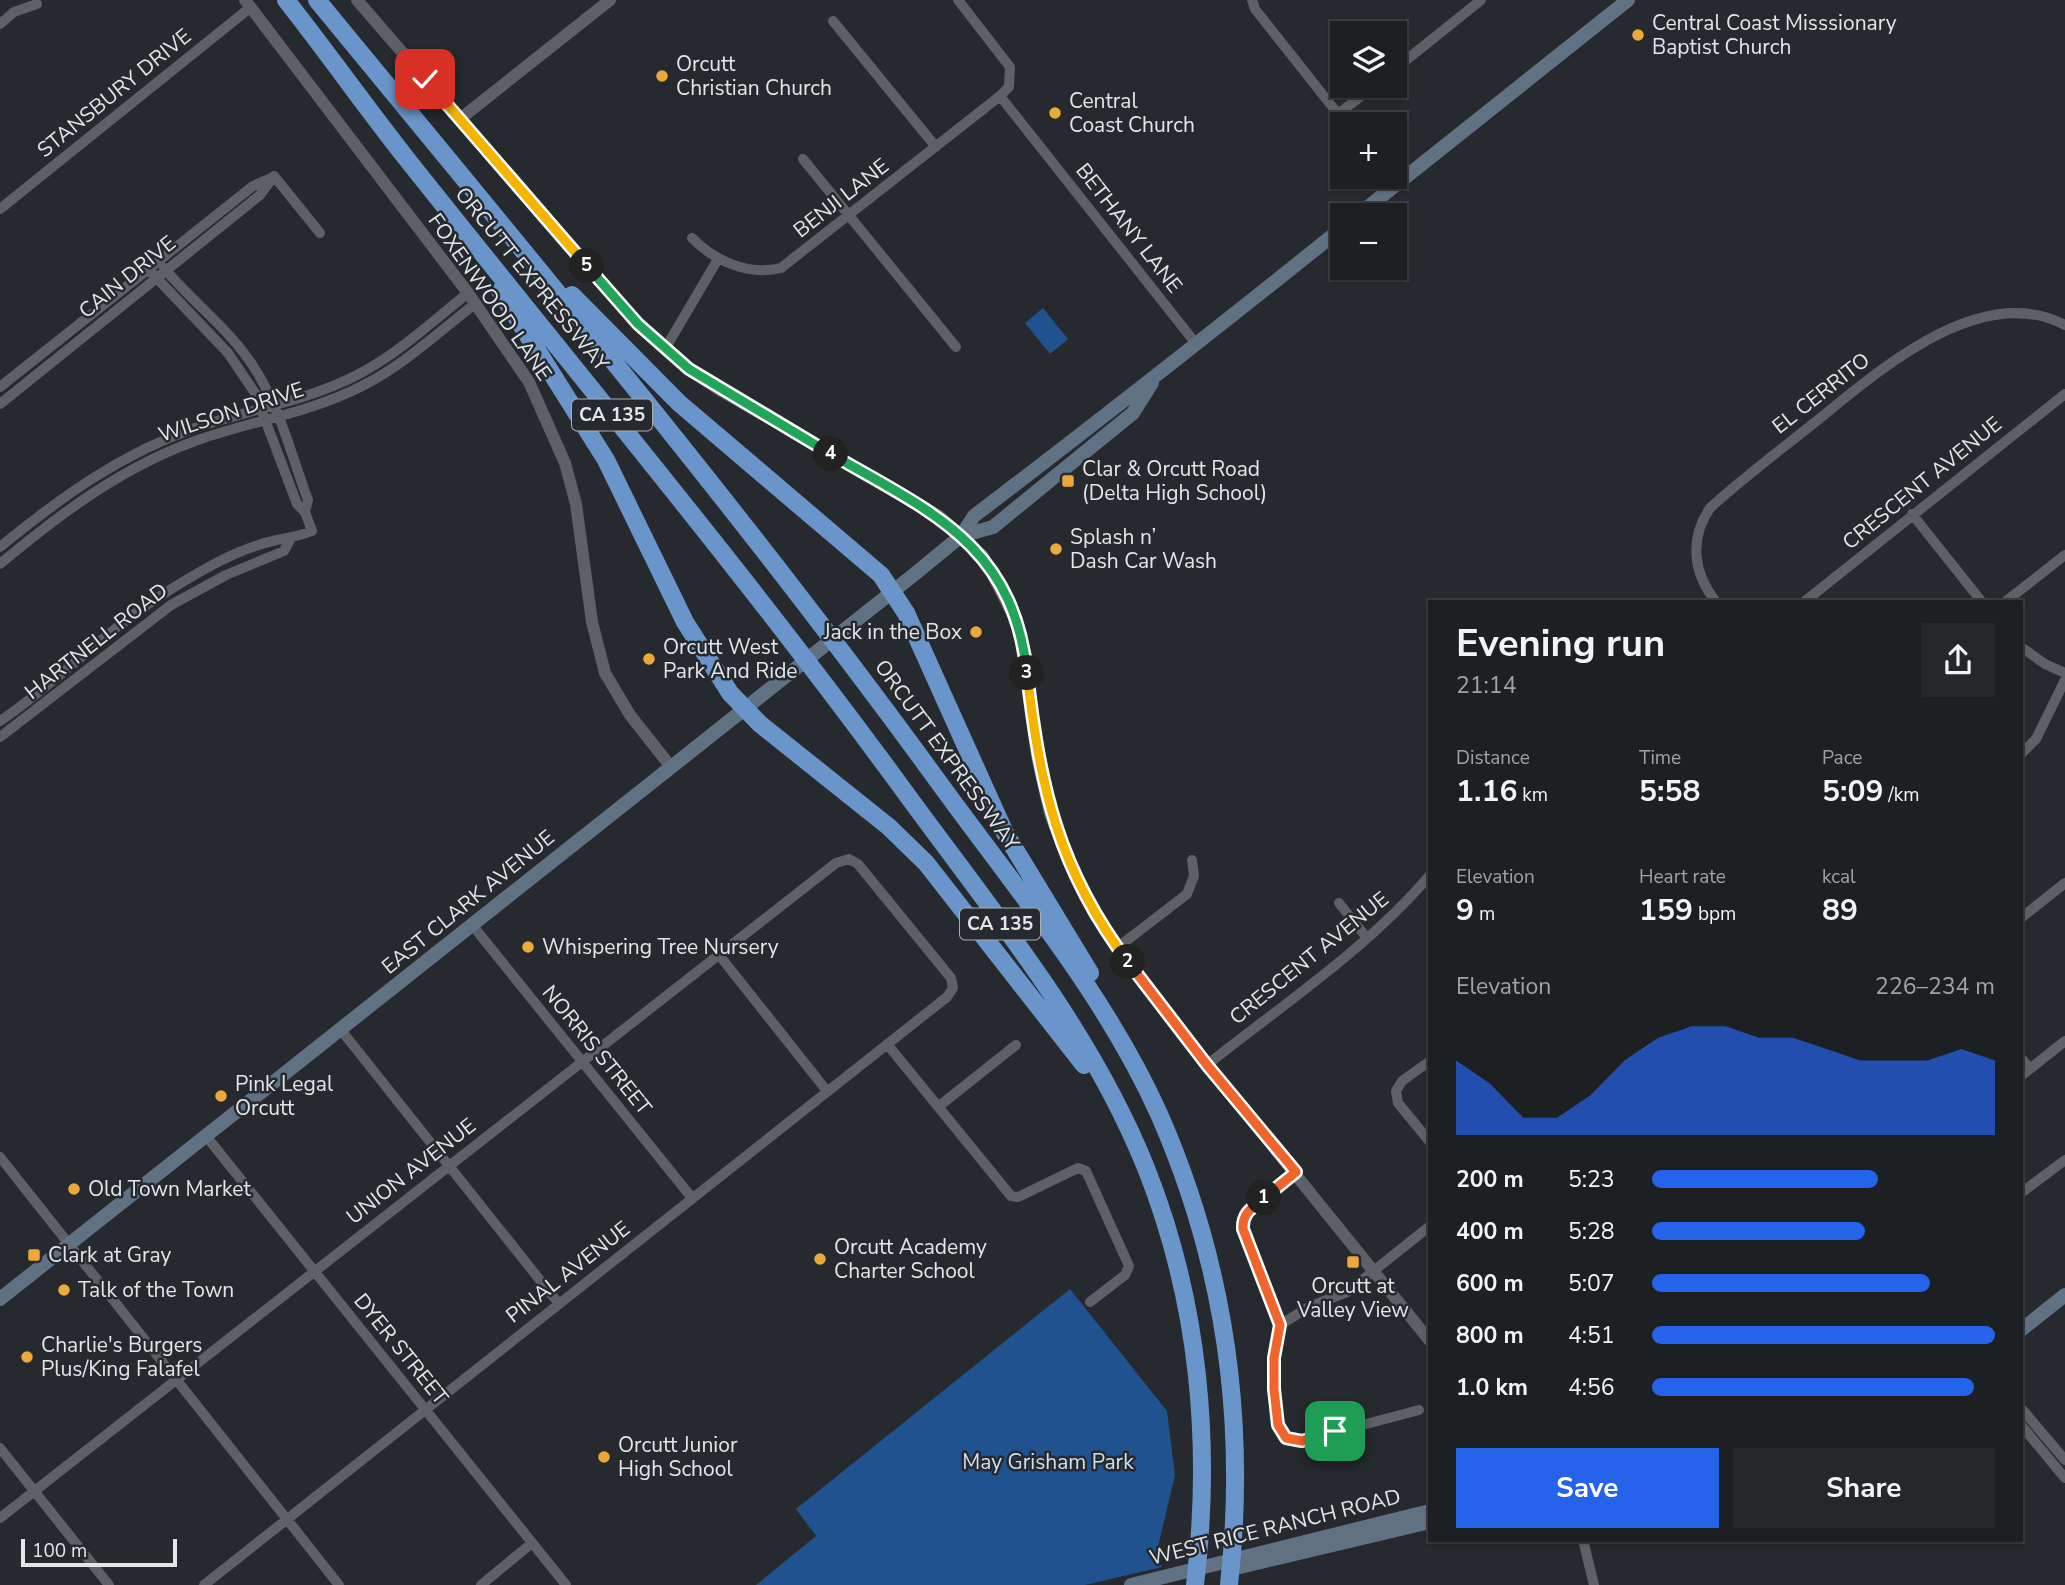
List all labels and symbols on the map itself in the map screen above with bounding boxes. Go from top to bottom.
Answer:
place label: Central Coast Misssionary Baptist Church [1652,9,1897,61]
street label: STANSBURY DRIVE [31,22,197,164]
marker: Central Coast Misssionary Baptist Church [1630,27,1646,43]
pin [395,49,455,109]
place label: Orcutt Christian Church [676,50,832,102]
marker: Orcutt Christian Church [654,68,670,84]
place label: Central Coast Church [1069,87,1195,139]
marker: Central Coast Church [1047,105,1063,121]
street label: BENJI LANE [788,152,894,244]
street label: BETHANY LANE [1069,157,1189,299]
street label: ORCUTT EXPRESSWAY [449,181,615,377]
street label: FOXENWOOD LANE [422,208,558,386]
street label: CAIN DRIVE [73,229,181,325]
pin: 5 [570,248,604,284]
street label: EL CERRITO [1766,346,1876,440]
street label: WILSON DRIVE [155,375,307,449]
road number: CA 135 [572,400,652,430]
street label: CRESCENT AVENUE [1837,410,2007,556]
pin: 4 [814,436,848,472]
place label: Clar & Orcutt Road (Delta High School) [1082,455,1267,507]
marker: Clar & Orcutt Road (Delta High School) [1060,473,1076,489]
place label: Splash n’ Dash Car Wash [1070,523,1217,575]
marker: Splash n’ Dash Car Wash [1048,541,1064,557]
street label: HARTNELL ROAD [19,576,173,706]
place label: Jack in the Box [823,618,962,646]
marker: Jack in the Box [968,624,984,640]
place label: Orcutt West Park And Ride [663,633,798,685]
marker: Orcutt West Park And Ride [641,651,657,667]
street label: ORCUTT EXPRESSWAY [868,654,1026,856]
pin: 3 [1010,656,1044,690]
street label: EAST CLARK AVENUE [376,824,560,980]
street label: CRESCENT AVENUE [1224,885,1394,1031]
road number: CA 135 [960,908,1040,940]
place label: Whispering Tree Nursery [542,933,779,961]
marker: Whispering Tree Nursery [520,939,536,955]
pin: 2 [1110,944,1146,979]
street label: NORRIS STREET [536,979,658,1121]
place label: Pink Legal Orcutt [235,1070,334,1122]
marker: Pink Legal Orcutt [213,1088,229,1104]
street label: UNION AVENUE [340,1112,482,1230]
place label: Old Town Market [88,1175,251,1203]
pin: 1 [1246,1180,1282,1216]
marker: Old Town Market [66,1181,82,1197]
street label: PINAL AVENUE [500,1215,636,1329]
place label: Orcutt Academy Charter School [834,1233,987,1285]
place label: Clark at Gray [48,1241,171,1269]
marker: Clark at Gray [26,1247,42,1263]
marker: Orcutt Academy Charter School [812,1251,828,1267]
marker: Orcutt at Valley View [1345,1254,1361,1270]
place label: Orcutt at Valley View [1296,1272,1409,1324]
place label: Talk of the Town [78,1276,234,1304]
marker: Talk of the Town [56,1282,72,1298]
street label: DYER STREET [348,1288,455,1411]
place label: Charlie's Burgers Plus/King Falafel [41,1331,202,1383]
marker: Charlie's Burgers Plus/King Falafel [19,1349,35,1365]
pin [1305,1401,1365,1461]
place label: Orcutt Junior High School [618,1431,738,1483]
park label: May Grisham Park [962,1448,1134,1476]
marker: Orcutt Junior High School [596,1449,612,1465]
street label: WEST RICE RANCH ROAD [1147,1482,1403,1572]
scale bar [21,1536,177,1568]

